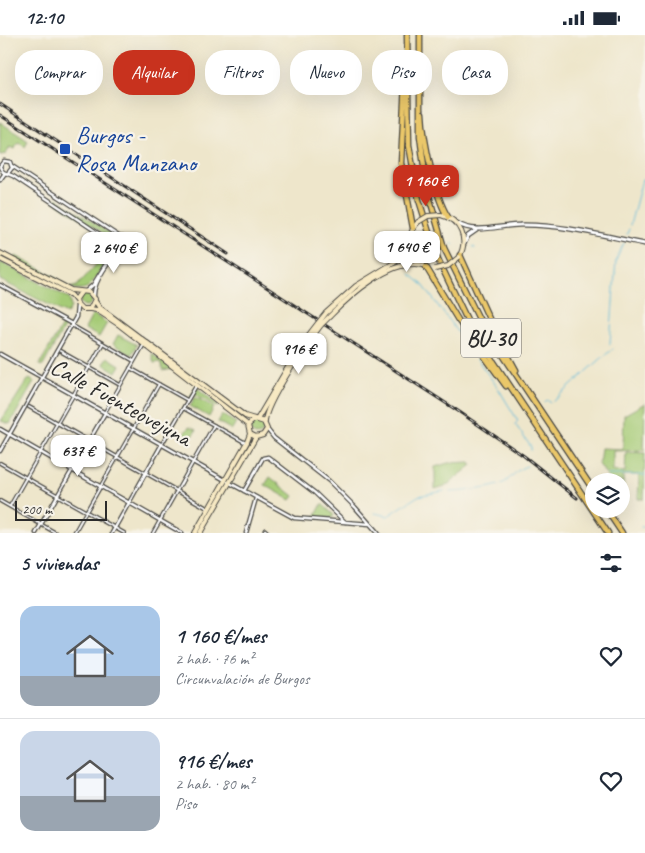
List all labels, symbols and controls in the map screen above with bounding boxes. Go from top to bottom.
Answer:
text: 12:10 [25,6,63,30]
chip: Comprar [15,50,103,95]
chip: Alquilar [113,50,195,95]
chip: Filtros [205,50,280,95]
chip: Nuevo [290,50,362,95]
chip: Piso [372,50,432,95]
chip: Casa [442,50,508,95]
place label: Burgos - Rosa Manzano [76,120,199,178]
marker: Burgos - Rosa Manzano [58,142,72,156]
pin: 1 160 € [380,165,472,207]
text: 1 160 € [404,171,448,191]
pin: 2 640 € [68,231,160,274]
pin: 1 640 € [361,231,453,273]
text: 1 640 € [385,237,429,257]
text: 2 640 € [92,238,136,258]
road number: BU-30 [461,319,521,357]
pin: 916 € [264,333,334,375]
text: 916 € [283,339,315,359]
street label: Calle Fuenteovejuna [45,351,198,454]
pin: 637 € [43,435,113,477]
text: 637 € [62,441,94,461]
map controls [585,473,630,518]
button: layers [585,473,630,518]
scale bar [15,498,108,521]
text: 200 m [22,501,52,518]
icon: filters [597,549,625,577]
text: 5 viviendas [20,550,98,576]
text: 1 160 €/mes [175,623,266,649]
icon: home [60,626,120,686]
icon: heart [597,642,625,670]
text: 2 hab. · 76 m² [175,649,254,669]
text: Circunvalación de Burgos [175,669,309,689]
text: 916 €/mes [175,748,251,774]
icon: home [60,751,120,811]
icon: heart [597,767,625,795]
text: 2 hab. · 80 m² [175,774,254,794]
text: Piso [175,794,197,814]

